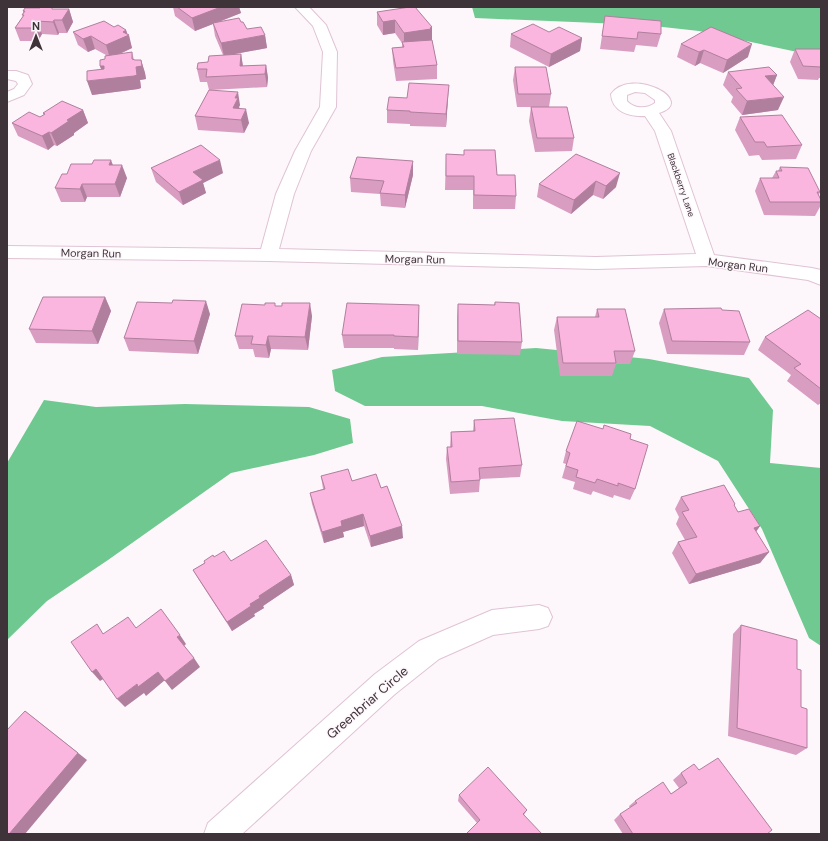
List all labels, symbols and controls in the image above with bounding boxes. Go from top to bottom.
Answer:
north arrow [16,16,56,56]
text: N [32,19,40,33]
street label: Blackberry Lane [664,151,698,219]
street label: Morgan Run [61,245,121,261]
street label: Morgan Run [385,251,445,267]
street label: Morgan Run [707,254,769,276]
street label: Greenbriar Circle [323,662,412,743]

